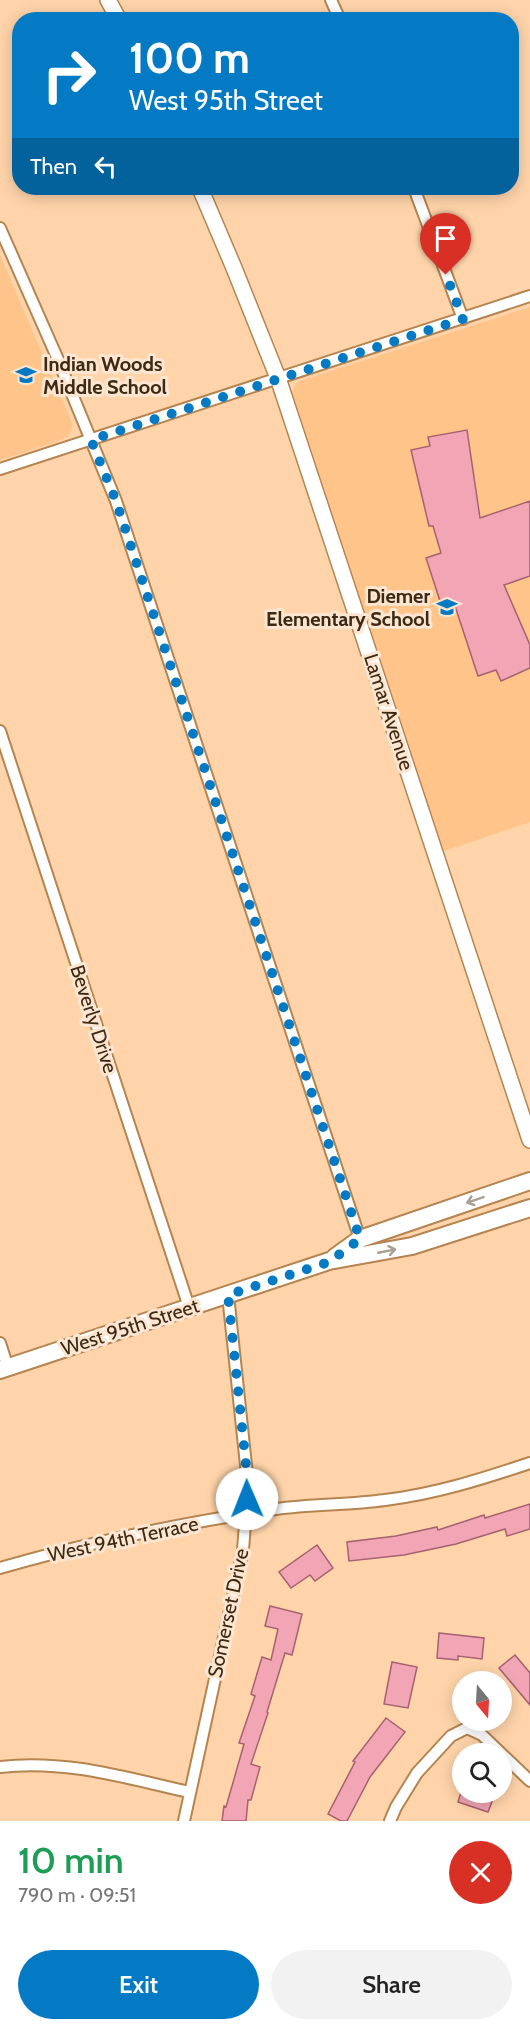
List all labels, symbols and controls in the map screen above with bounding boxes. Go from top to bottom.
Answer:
text: 100 m [129,32,250,84]
icon: right [30,36,108,114]
text: West 95th Street [129,84,323,117]
icon: left [89,150,122,183]
text: Then [30,153,77,180]
pin [420,213,471,275]
icon: arrive [429,222,462,255]
place label: Indian Woods Middle School [43,352,167,399]
school or university icon: Indian Woods Middle School [14,363,38,387]
place label: Diemer Elementary School [266,584,430,631]
school or university icon: Diemer Elementary School [435,595,459,619]
street label: Lamar Avenue [359,651,419,773]
street label: Beverly Drive [65,962,123,1076]
one-way arrow [466,1196,485,1207]
one-way arrow [376,1245,396,1256]
street label: West 95th Street [58,1293,202,1361]
position arrow [215,1467,279,1531]
street label: West 94th Terrace [45,1511,201,1567]
street label: Somerset Drive [203,1546,253,1680]
north arrow [452,1671,512,1731]
map controls [452,1671,512,1803]
button: search [452,1743,512,1803]
text: 10 min [18,1838,124,1882]
button: close [449,1841,512,1904]
text: 790 m · 09:51 [18,1883,136,1907]
button: Exit [18,1950,259,2019]
button: Share [271,1950,512,2019]

